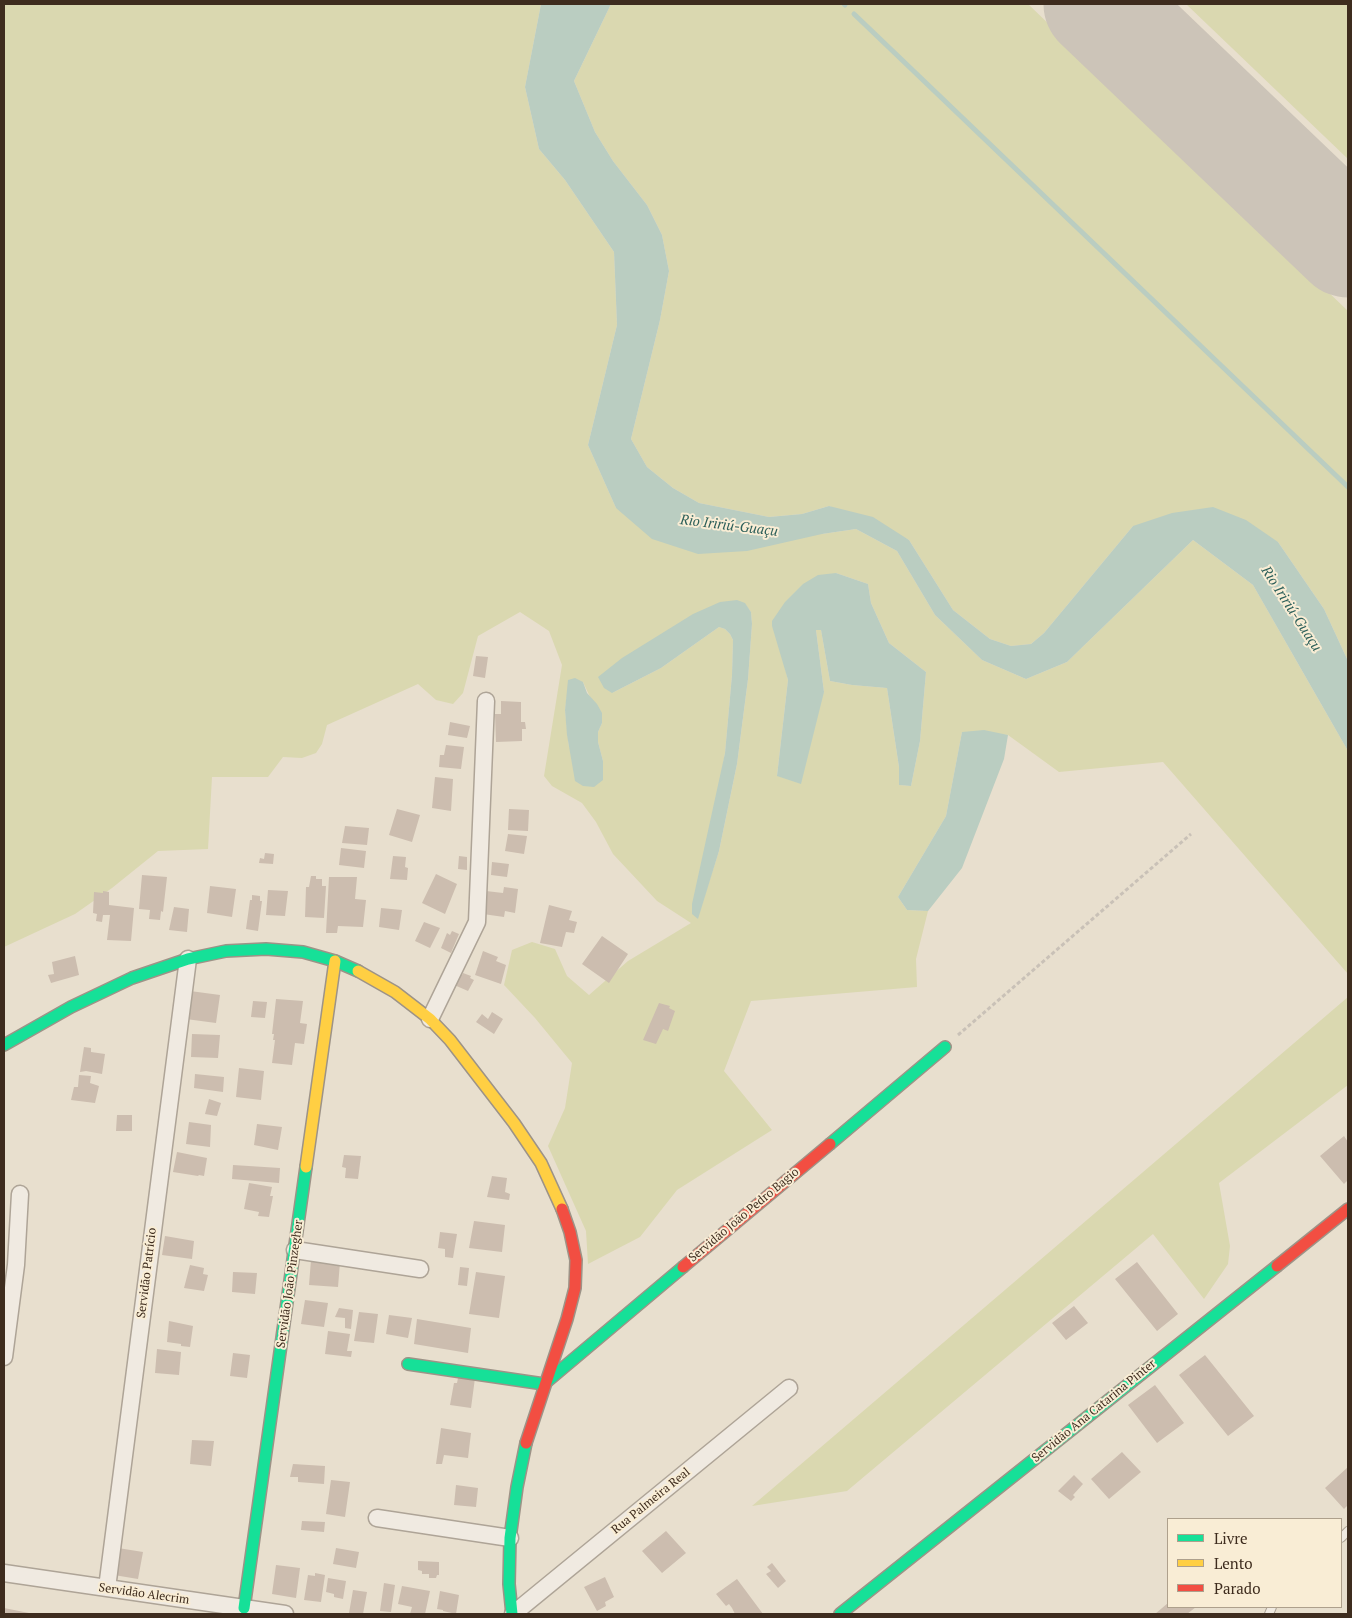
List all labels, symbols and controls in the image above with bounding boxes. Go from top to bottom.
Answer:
water label: Rio Iririú-Guaçu [679,512,779,540]
water label: Rio Iririú-Guaçu [1257,563,1325,655]
street label: Servidão João Pedro Bagio [686,1165,802,1265]
street label: Servidão João Pinzegher [274,1219,306,1349]
street label: Servidão Patrício [134,1227,160,1319]
street label: Servidão Ana Catarina Pinter [1029,1357,1159,1465]
street label: Rua Palmeira Real [609,1465,693,1537]
legend [1167,1518,1342,1608]
text: Livre [1214,1528,1248,1548]
text: Lento [1214,1553,1253,1573]
text: Parado [1214,1578,1260,1598]
street label: Servidão Alecrim [98,1581,190,1607]

